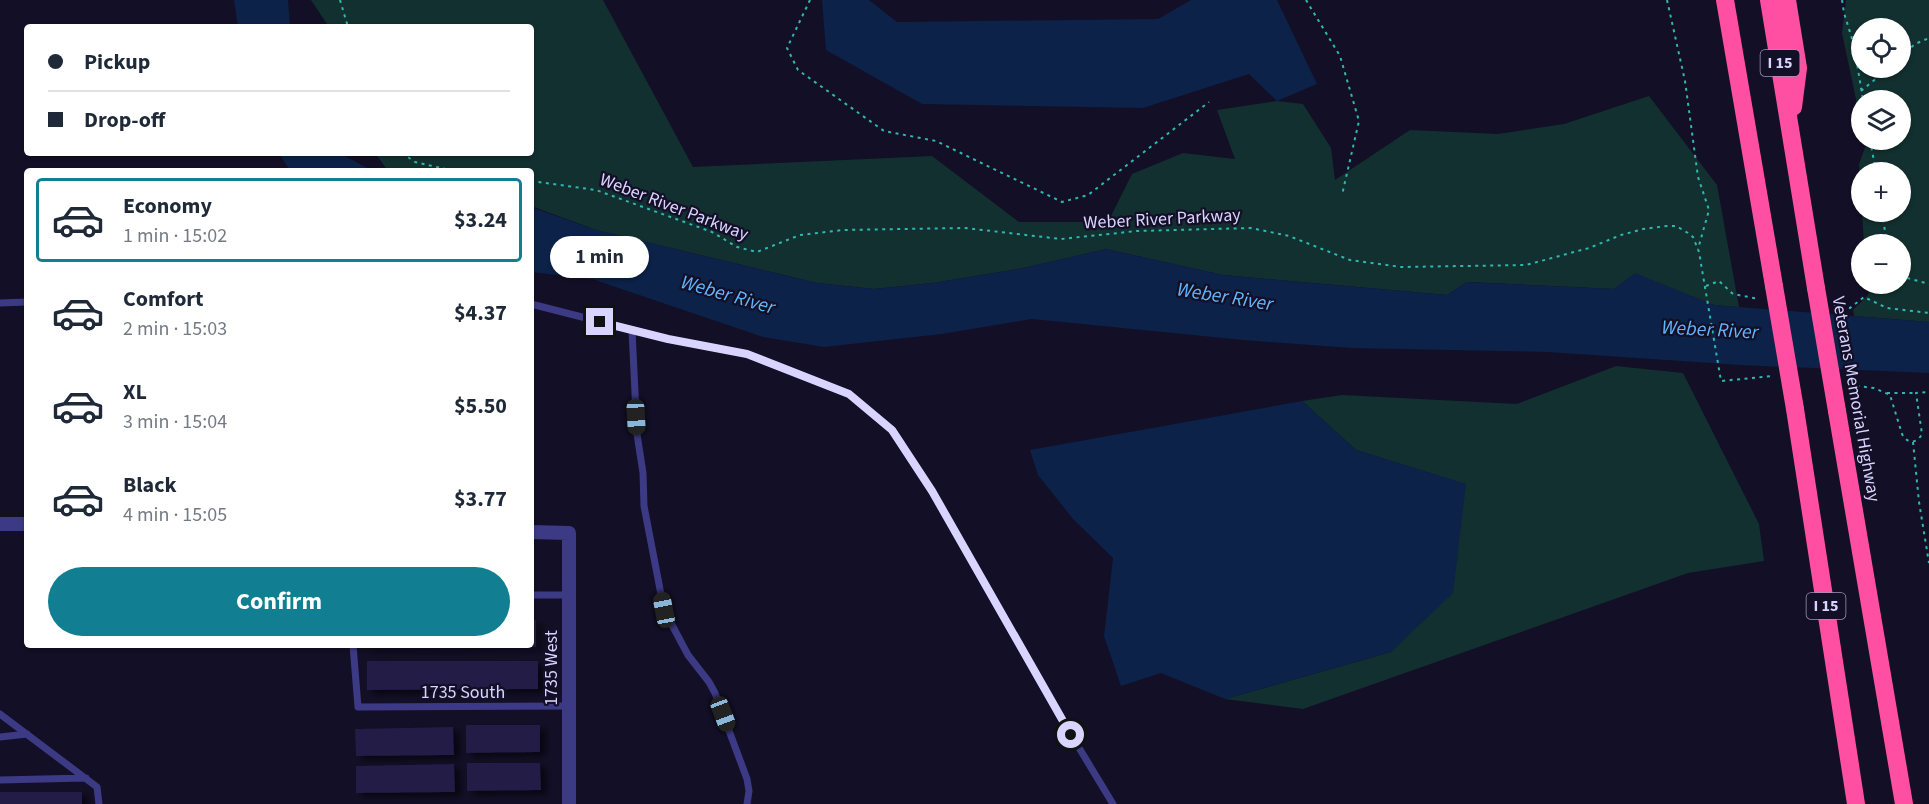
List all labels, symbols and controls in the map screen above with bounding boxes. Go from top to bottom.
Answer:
map controls [1851,18,1911,294]
button: locate [1851,18,1911,78]
text: Pickup [84,46,150,78]
road number: I 15 [1760,50,1800,76]
button: layers [1851,90,1911,150]
text: Drop-off [84,104,165,136]
button: + [1851,162,1911,222]
street label: Weber River Parkway [596,167,753,247]
text: Economy [123,190,212,222]
icon: car [51,193,105,247]
street label: Weber River Parkway [1083,202,1242,236]
text: $3.24 [454,204,507,236]
text: 1 min · 15:02 [123,222,227,250]
button: − [1851,234,1911,294]
callout: 1 min [550,235,650,277]
text: 1 min [575,243,624,271]
water label: Weber River [678,268,780,322]
water label: Weber River [1175,276,1276,319]
text: Comfort [123,283,204,315]
icon: car [51,286,105,340]
street label: Veterans Memorial Highway [1826,294,1886,504]
text: $4.37 [454,297,507,329]
route end [586,308,613,335]
water label: Weber River [1661,313,1760,347]
text: 2 min · 15:03 [123,315,227,343]
text: XL [123,376,147,408]
icon: car [51,379,105,433]
text: $5.50 [454,390,507,422]
car [626,399,646,435]
text: 3 min · 15:04 [123,408,227,436]
text: Black [123,469,177,501]
icon: car [51,472,105,526]
text: $3.77 [454,483,507,515]
text: 4 min · 15:05 [123,501,227,529]
button: Confirm [48,567,510,636]
car [652,591,676,629]
road number: I 15 [1806,593,1846,619]
street label: 1735 West [539,630,564,706]
street label: 1735 South [421,680,505,705]
car [708,694,738,734]
route start [1057,721,1084,748]

